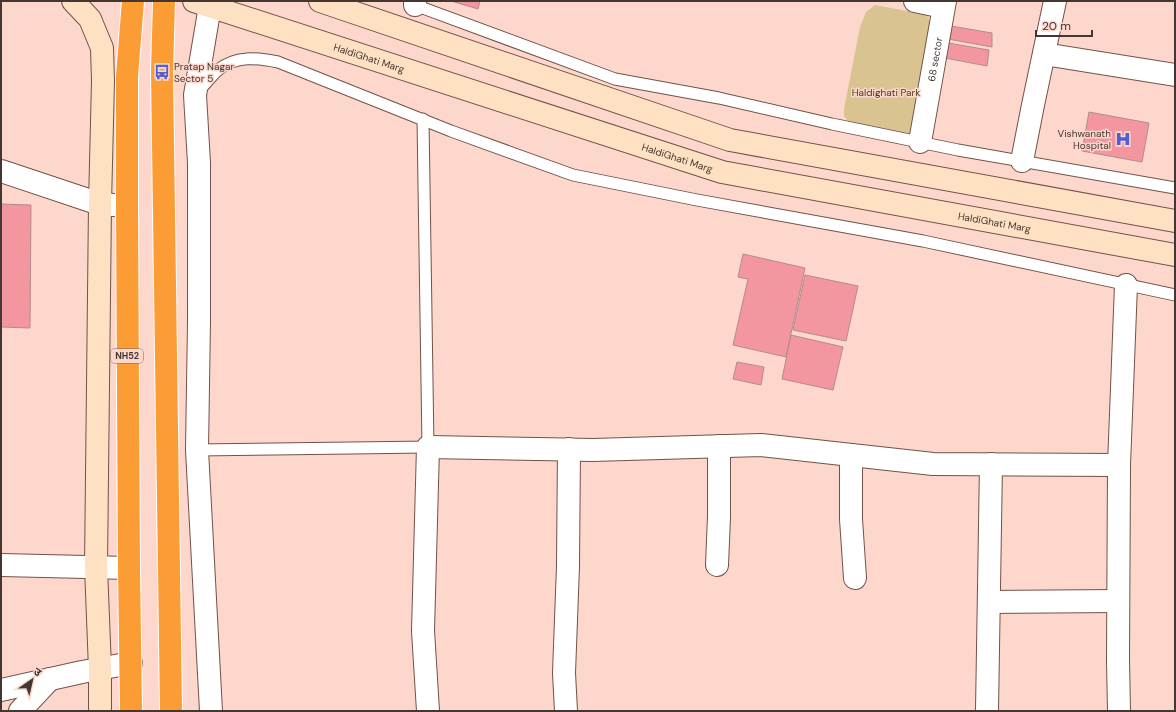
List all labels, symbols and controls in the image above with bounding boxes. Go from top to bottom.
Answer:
scale bar [1036,12,1092,38]
text: 20 m [1042,18,1071,34]
street label: 68 sector [925,36,946,83]
street label: HaldiGhati Marg [332,41,406,76]
place label: Pratap Nagar Sector 5 [174,60,234,85]
bus stop icon: Pratap Nagar Sector 5 [153,63,171,81]
park label: Haldighati Park [852,86,920,99]
place label: Vishwanath Hospital [1058,127,1111,152]
hospital icon: Vishwanath Hospital [1114,130,1132,148]
street label: HaldiGhati Marg [640,140,715,176]
street label: HaldiGhati Marg [957,209,1032,236]
road number: NH52 [111,349,143,363]
north arrow [12,660,52,700]
text: उ [31,664,45,680]

